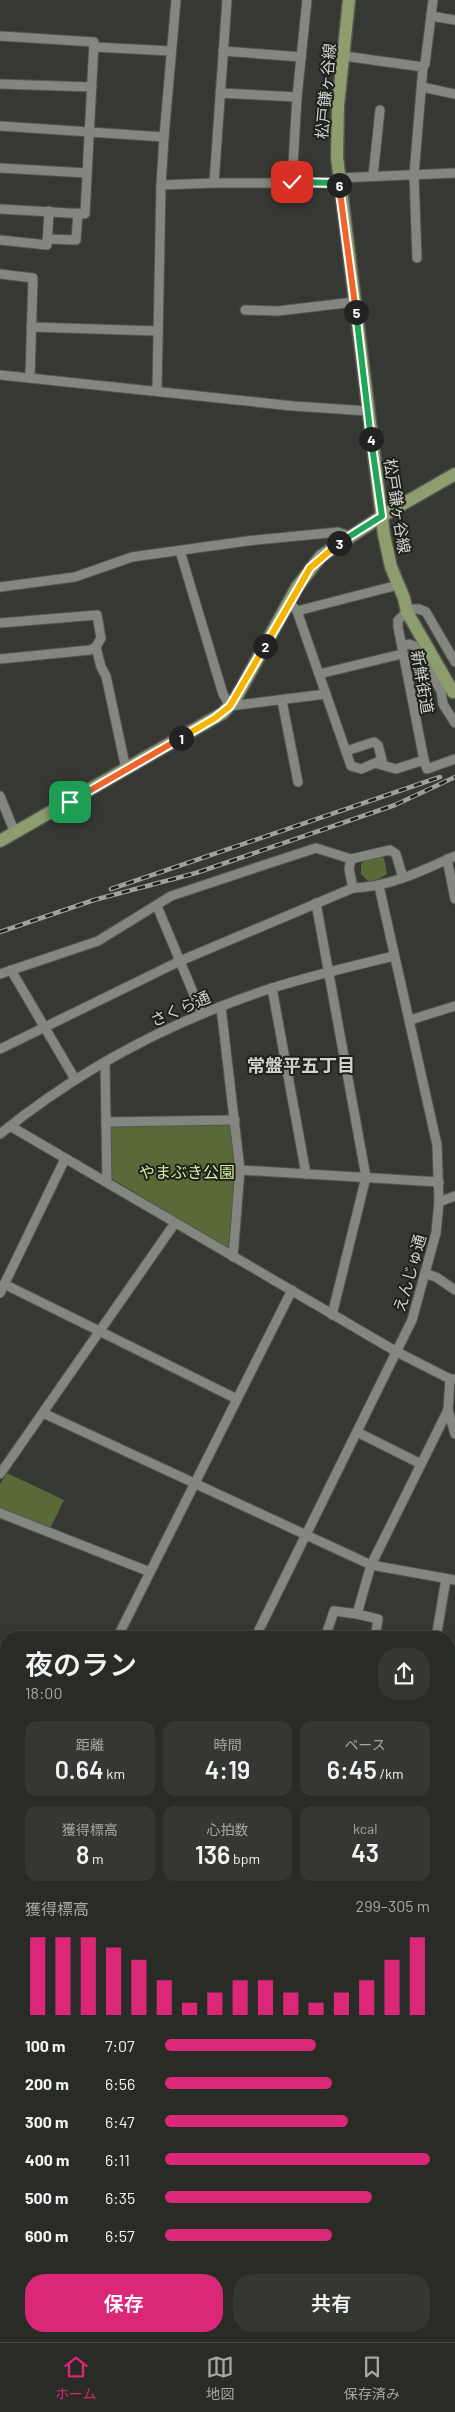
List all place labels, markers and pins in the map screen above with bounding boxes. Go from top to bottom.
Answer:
pin [271,161,313,203]
pin: 6 [326,172,352,198]
pin: 5 [344,300,368,324]
pin: 4 [358,426,384,452]
pin: 3 [326,530,352,556]
pin: 2 [252,634,278,658]
pin: 1 [168,726,194,750]
pin [49,781,91,823]

